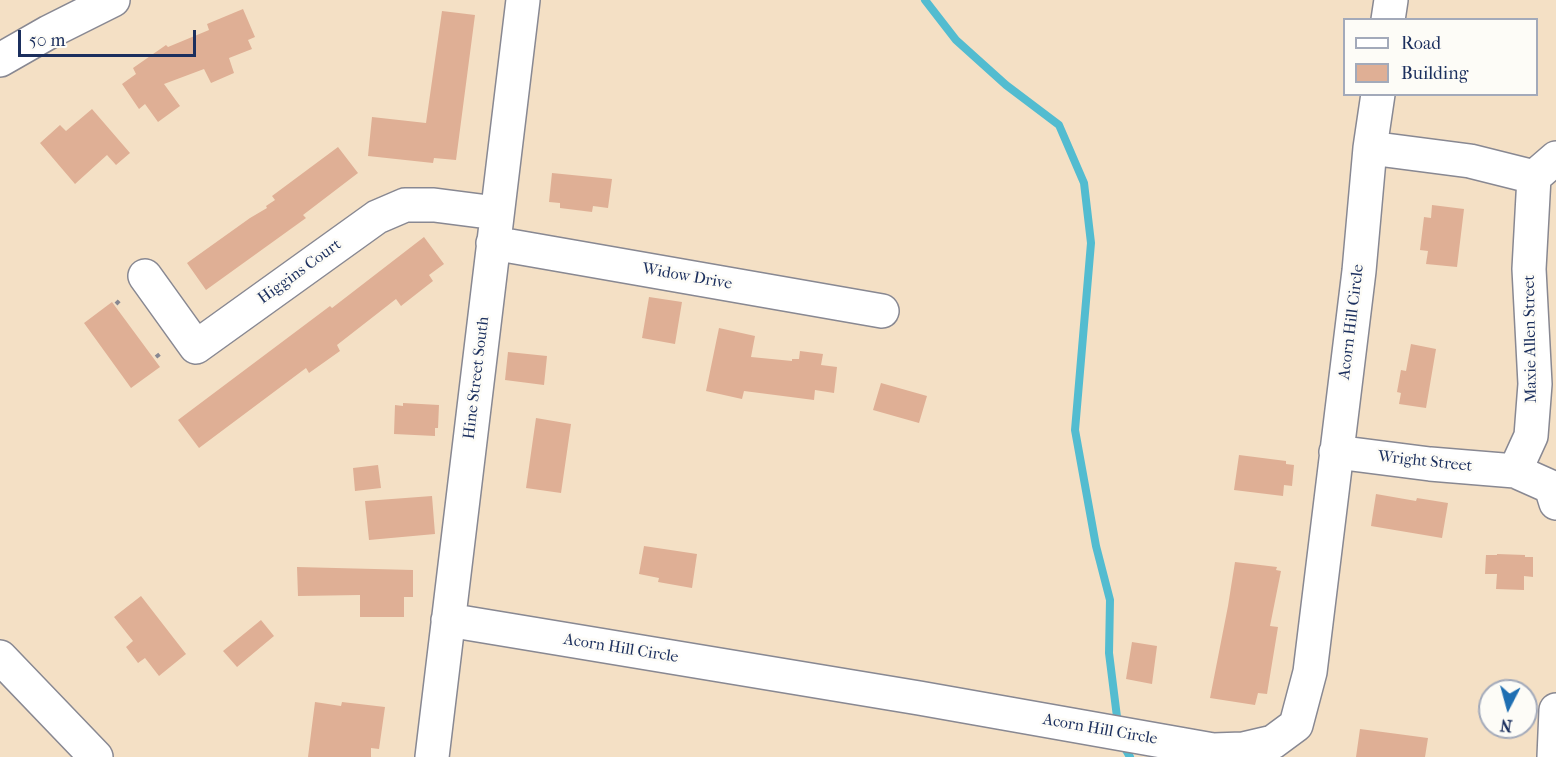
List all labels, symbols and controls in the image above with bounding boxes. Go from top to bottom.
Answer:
scale bar [21,18,200,56]
legend [1343,18,1538,96]
text: 50 m [29,30,65,51]
text: Road [1401,33,1441,54]
text: Building [1401,63,1468,84]
street label: Higgins Court [255,235,345,309]
street label: Widow Drive [640,260,734,294]
street label: Acorn Hill Circle [1335,263,1369,381]
street label: Maxie Allen Street [1520,275,1542,403]
street label: Hine Street South [460,316,494,440]
street label: Wright Street [1377,447,1473,477]
street label: Acorn Hill Circle [562,630,680,668]
north arrow [1478,679,1538,739]
street label: Acorn Hill Circle [1041,710,1159,750]
text: N [1499,715,1513,735]

